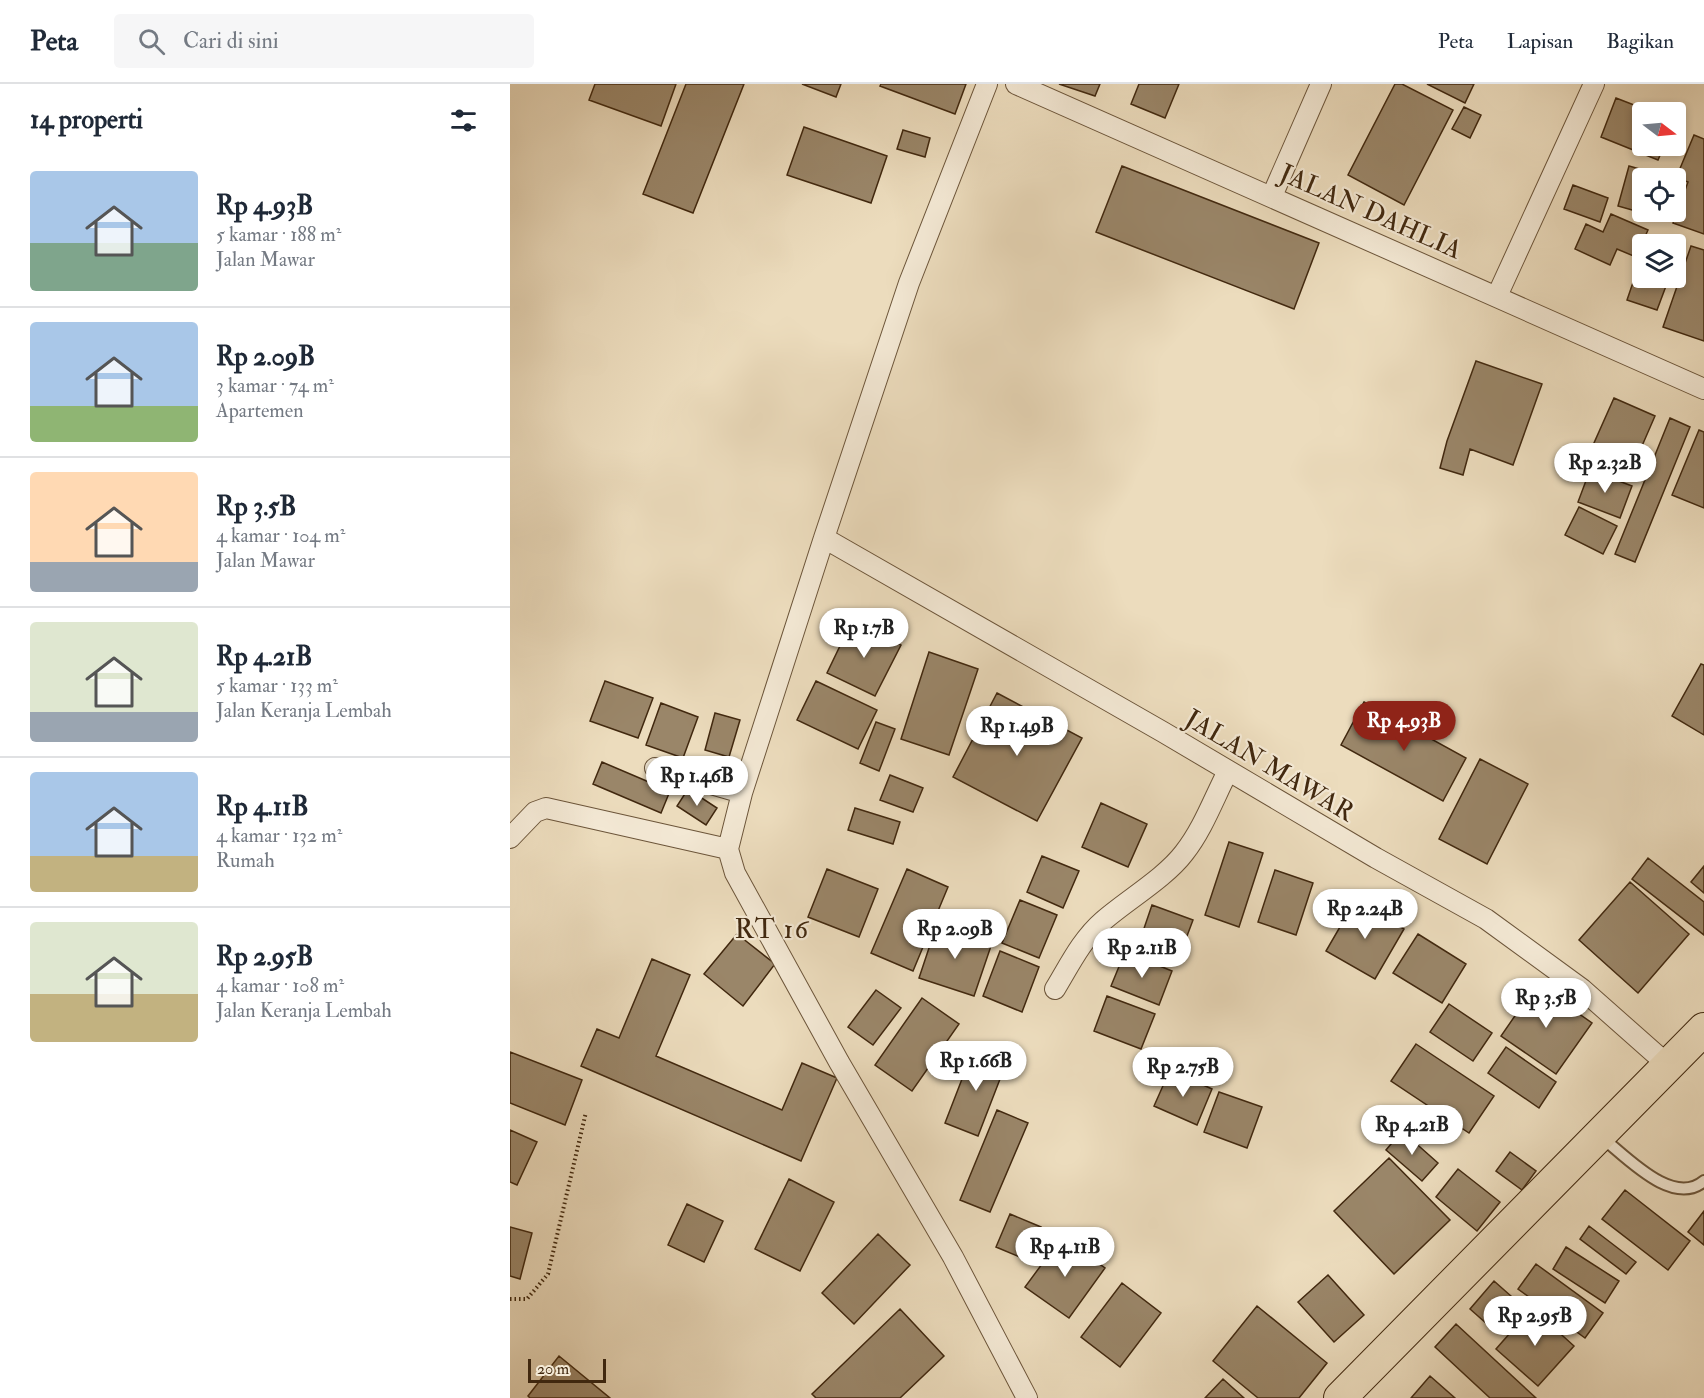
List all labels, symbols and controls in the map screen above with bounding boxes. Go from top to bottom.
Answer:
search box [114,14,534,68]
text: Peta [30,24,78,59]
icon: search [135,25,168,58]
text: Cari di sini [183,27,279,55]
text: Peta [1438,28,1474,55]
text: Lapisan [1507,28,1573,55]
text: Bagikan [1606,28,1674,55]
north arrow [1632,102,1686,156]
map controls [1632,102,1686,288]
text: 14 properti [30,104,143,136]
icon: filters [447,104,480,137]
street label: JALAN DAHLIA [1274,157,1467,267]
button: locate [1632,168,1686,222]
text: Rp 4.93B [216,190,313,222]
icon: home [78,195,150,267]
text: 5 kamar · 188 m² [216,222,341,247]
button: layers [1632,234,1686,288]
text: Jalan Mawar [216,247,315,272]
text: Rp 2.09B [216,341,315,373]
icon: home [78,346,150,418]
text: 3 kamar · 74 m² [216,373,334,398]
text: Apartemen [216,398,303,423]
pin: Rp 2.32B [1543,443,1667,494]
text: Rp 2.32B [1568,450,1642,475]
text: Rp 3.5B [216,491,296,523]
icon: home [78,496,150,568]
text: 4 kamar · 104 m² [216,523,346,548]
text: Jalan Mawar [216,548,315,573]
pin: Rp 1.7B [809,608,919,659]
text: Rp 1.7B [833,615,895,640]
text: Rp 4.21B [216,641,312,673]
icon: home [78,646,150,718]
text: 5 kamar · 133 m² [216,673,338,698]
text: Jalan Keranja Lembah [216,698,392,723]
pin: Rp 4.93B [1342,701,1466,752]
street label: JALAN MAWAR [1178,702,1361,830]
pin: Rp 1.49B [955,706,1079,757]
text: Rp 4.93B [1367,708,1441,733]
text: Rp 1.49B [980,713,1054,738]
pin: Rp 1.46B [635,756,759,807]
text: Rp 1.46B [660,763,734,788]
text: Rp 4.11B [216,791,308,823]
icon: home [78,796,150,868]
text: 4 kamar · 132 m² [216,823,342,848]
text: Rumah [216,848,275,873]
pin: Rp 2.24B [1303,889,1427,940]
text: Rp 2.24B [1327,896,1403,921]
pin: Rp 2.09B [893,909,1017,960]
district label: RT 16 [734,913,810,946]
text: Rp 2.09B [917,916,993,941]
pin: Rp 2.11B [1080,928,1204,979]
text: Rp 2.11B [1107,935,1177,960]
text: Rp 2.95B [216,941,313,973]
icon: home [78,946,150,1018]
text: 4 kamar · 108 m² [216,973,344,998]
pin: Rp 3.5B [1491,978,1601,1029]
text: Rp 3.5B [1515,985,1577,1010]
text: Jalan Keranja Lembah [216,998,392,1023]
pin: Rp 1.66B [914,1041,1038,1092]
pin: Rp 2.75B [1121,1047,1245,1098]
text: Rp 1.66B [940,1048,1012,1073]
text: Rp 2.75B [1147,1054,1219,1079]
pin: Rp 4.21B [1350,1105,1474,1156]
text: Rp 4.21B [1375,1112,1449,1137]
pin: Rp 4.11B [1003,1227,1127,1278]
text: Rp 4.11B [1029,1234,1101,1259]
pin: Rp 2.95B [1473,1296,1597,1347]
text: Rp 2.95B [1498,1303,1572,1328]
scale bar [528,1356,606,1384]
text: 20 m [537,1359,569,1379]

